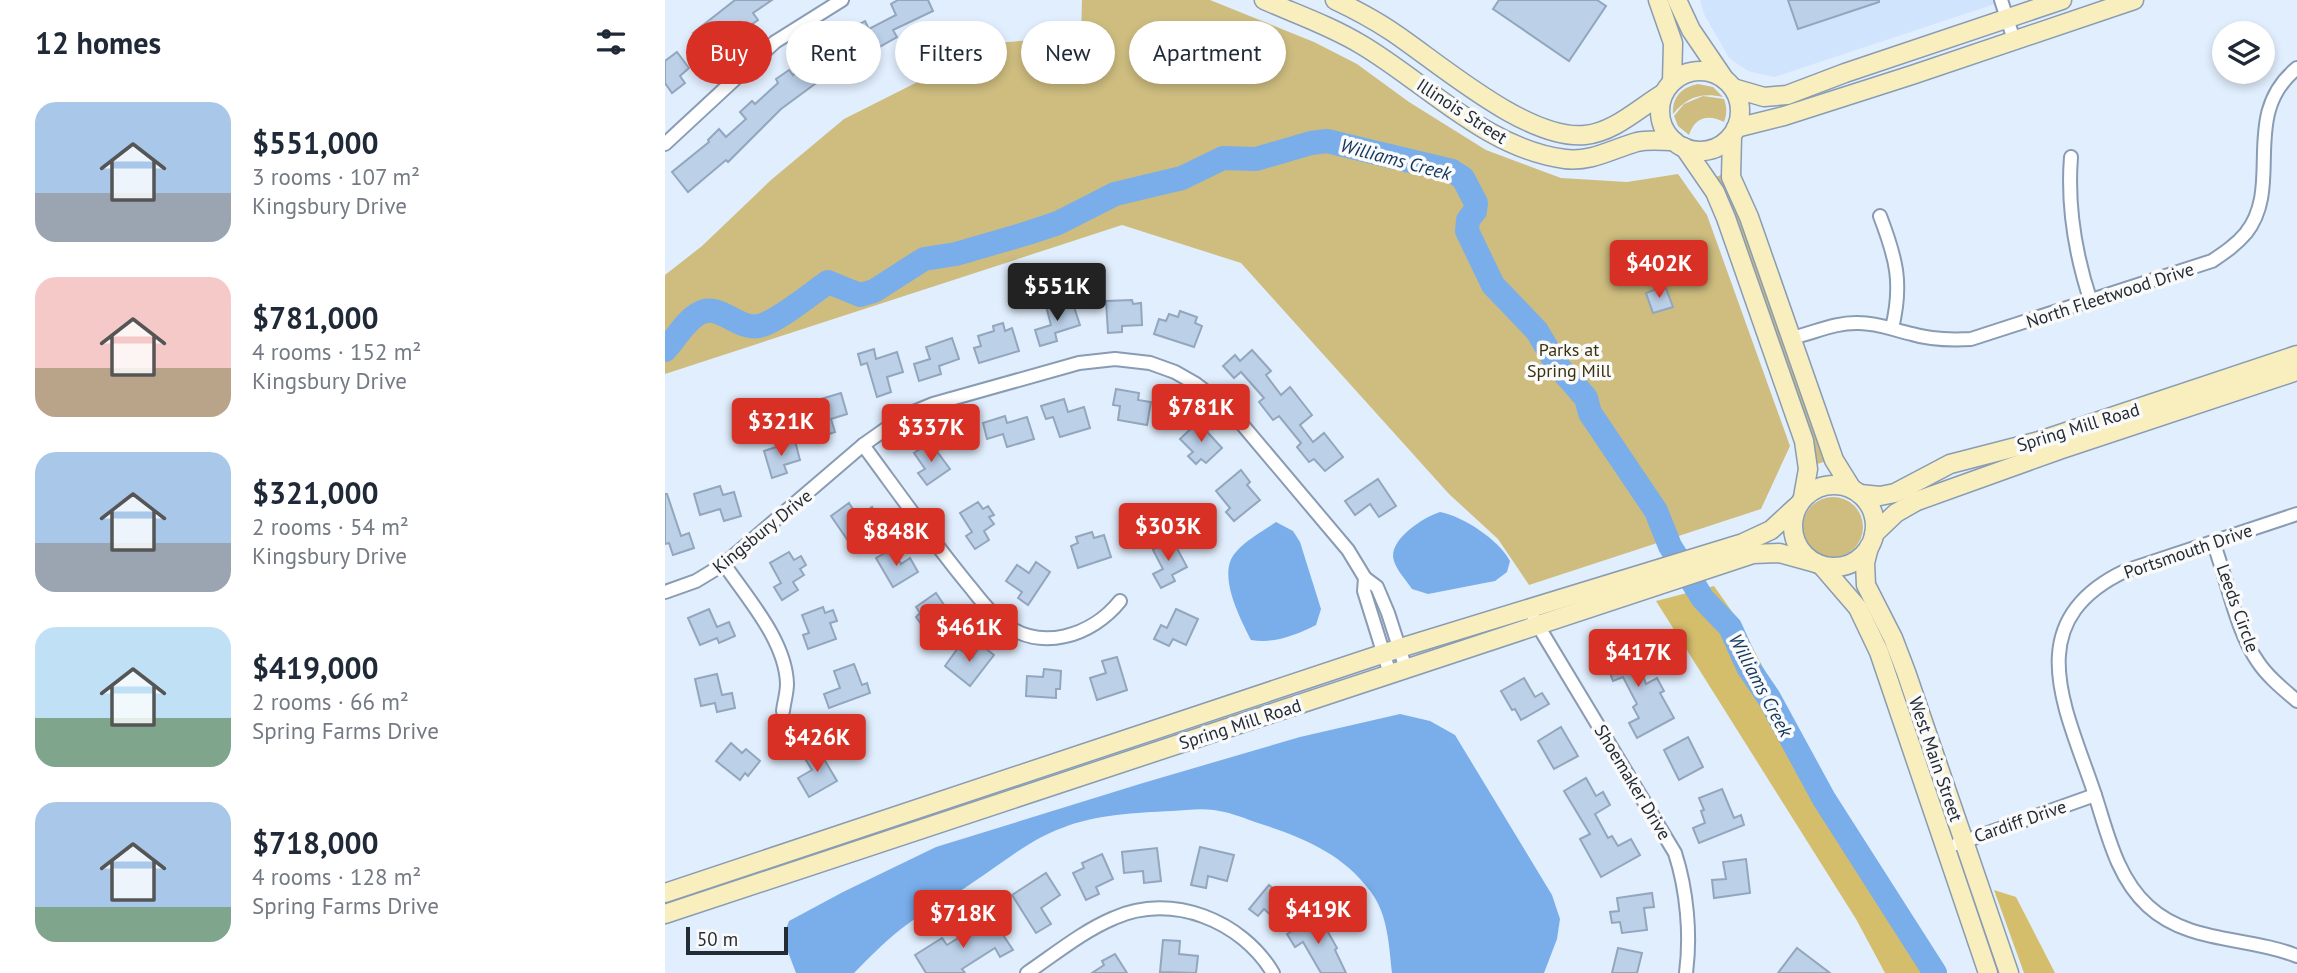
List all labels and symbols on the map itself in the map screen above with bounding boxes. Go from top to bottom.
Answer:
street label: Illinois Street [1412,73,1512,149]
water label: Williams Creek [1338,133,1455,186]
pin: $402K [1610,240,1708,300]
street label: North Fleetwood Drive [2023,257,2197,333]
pin: $551K [1008,264,1106,323]
park label: Parks at Spring Mill [1527,338,1612,382]
pin: $781K [1152,384,1250,444]
street label: Spring Mill Road [2014,397,2142,457]
pin: $321K [732,398,830,458]
pin: $337K [882,405,980,464]
street label: Kingsbury Drive [708,484,816,578]
pin: $303K [1119,504,1217,563]
pin: $848K [847,508,945,568]
street label: Portsmouth Drive [2121,518,2255,584]
street label: Leeds Circle [2211,561,2265,655]
pin: $461K [920,604,1018,664]
water label: Williams Creek [1724,629,1799,742]
pin: $417K [1589,630,1687,689]
street label: Spring Mill Road [1176,693,1304,755]
street label: West Main Street [1904,694,1968,824]
pin: $426K [768,714,866,774]
street label: Shoemaker Drive [1590,720,1676,844]
street label: Cardiff Drive [1971,794,2069,848]
pin: $419K [1269,886,1367,946]
pin: $718K [914,890,1012,950]
scale bar [686,924,787,956]

